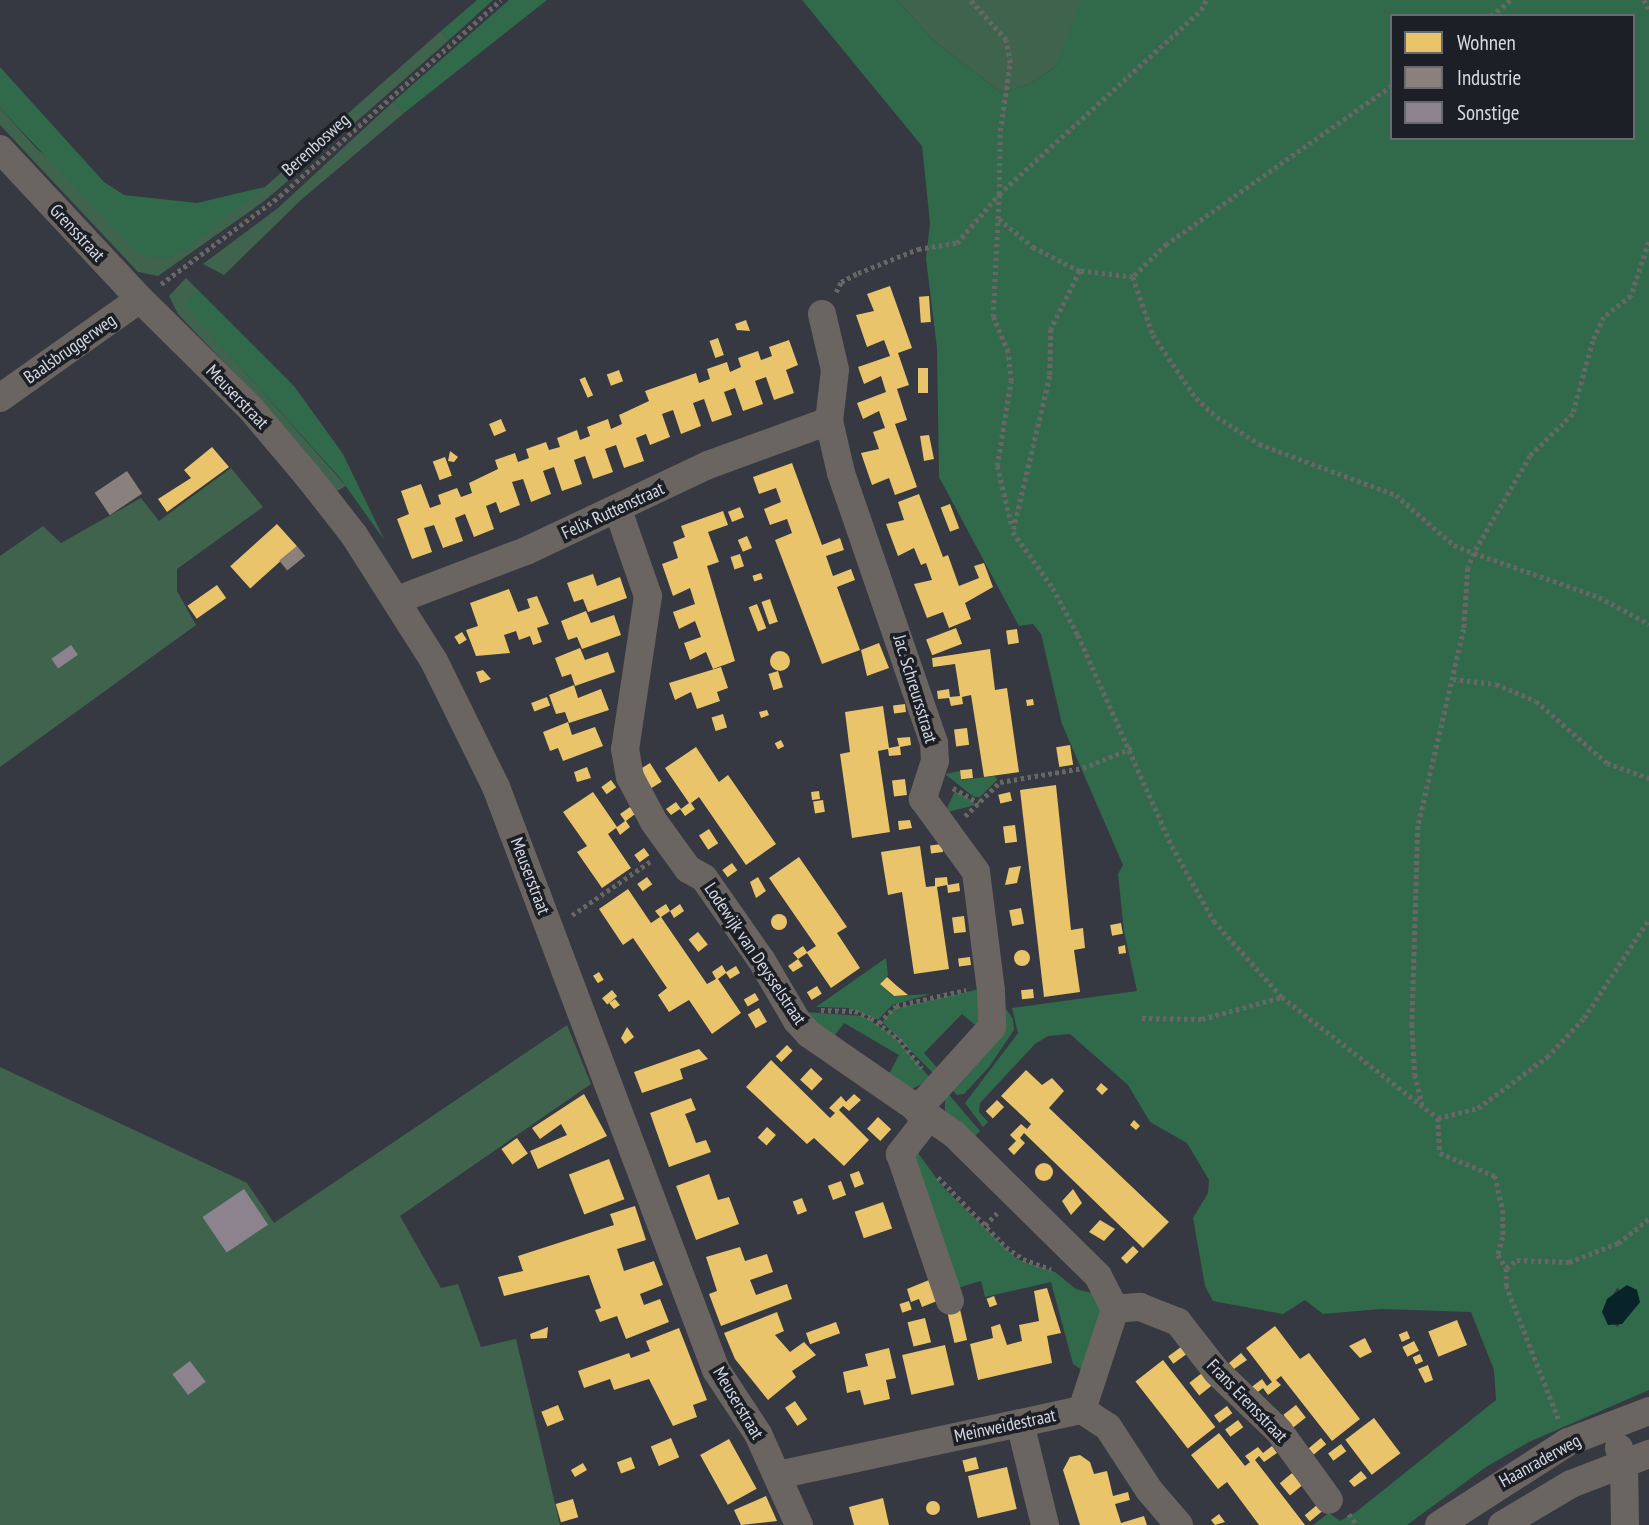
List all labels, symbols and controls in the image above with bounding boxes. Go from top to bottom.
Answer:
legend [1390,14,1635,140]
text: Wohnen [1457,29,1516,56]
text: Industrie [1457,64,1521,91]
text: Sonstige [1457,99,1519,126]
street label: Berenbosweg [278,109,354,181]
street label: Grensstraat [45,200,109,266]
street label: Baalsbruggerweg [20,309,120,389]
street label: Meuserstraat [201,361,273,433]
street label: Felix Ruttenstraat [558,478,668,544]
street label: Jac. Schreursstraat [888,632,942,746]
street label: Meuserstraat [505,835,555,917]
street label: Lodewijk van Deysselstraat [699,879,811,1029]
street label: Frans Erensstraat [1202,1355,1292,1447]
street label: Meuserstraat [708,1363,768,1443]
street label: Meinweidestraat [952,1405,1058,1447]
street label: Haanraderweg [1496,1430,1584,1492]

